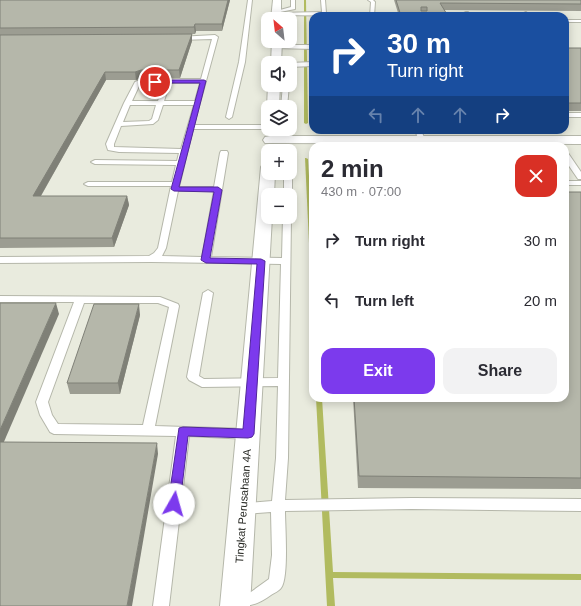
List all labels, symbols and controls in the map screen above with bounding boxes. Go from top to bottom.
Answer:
north arrow [261,12,297,48]
map controls [261,12,297,224]
icon: right [321,28,373,80]
text: 30 m [387,28,451,59]
button: sound [261,56,297,92]
text: Turn right [387,61,463,81]
pin [138,65,172,99]
icon: arrive [144,71,166,93]
button: layers [261,100,297,136]
icon: left [365,104,387,126]
icon: ahead [407,104,429,126]
icon: ahead [449,104,471,126]
icon: right [491,104,513,126]
button: + [261,144,297,180]
text: 2 min [321,155,384,182]
button: close [515,155,557,197]
text: 430 m · 07:00 [321,184,401,199]
button: − [261,188,297,224]
icon: right [321,229,343,251]
text: Turn right [355,232,425,249]
text: 30 m [524,232,557,249]
icon: left [321,289,343,311]
text: Turn left [355,292,414,309]
text: 20 m [524,292,557,309]
button: Exit [321,348,435,394]
button: Share [443,348,557,394]
street label: Tingkat Perusahaan 4A [233,448,253,564]
position arrow [153,483,195,525]

